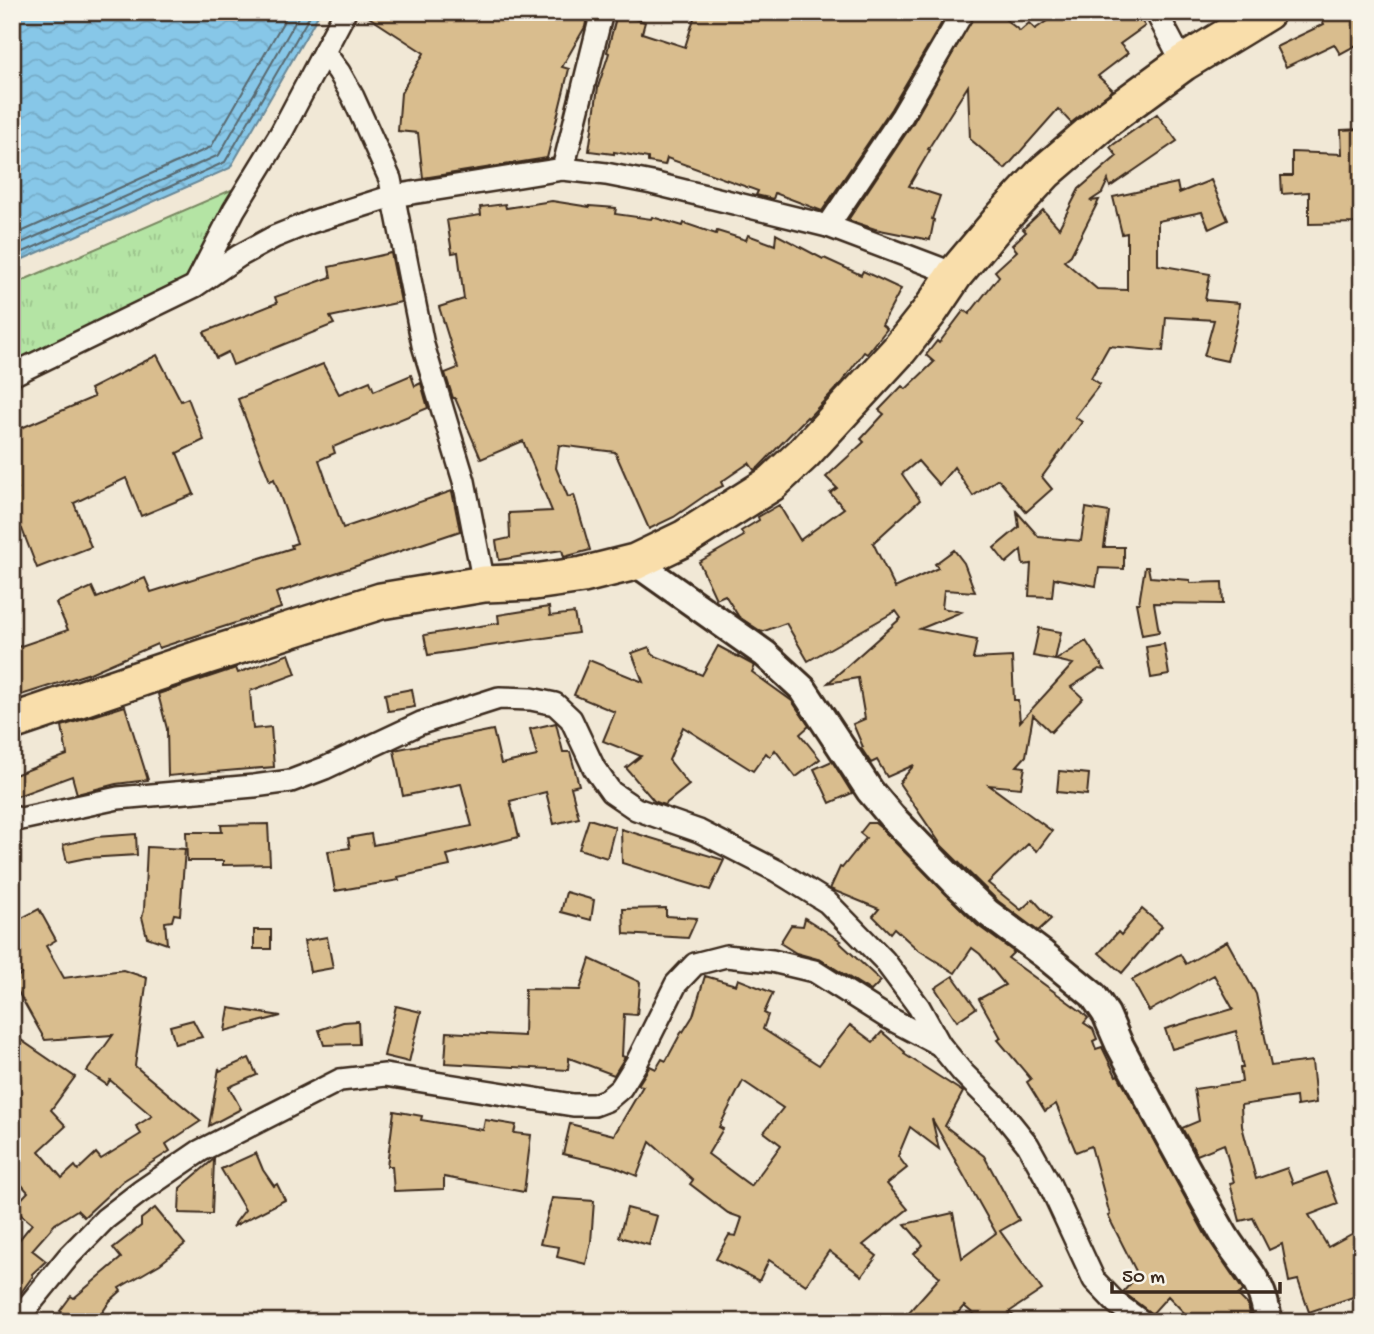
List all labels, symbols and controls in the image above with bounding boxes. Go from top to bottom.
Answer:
scale bar [1112,1250,1280,1294]
text: 50 m [1122,1266,1165,1291]

